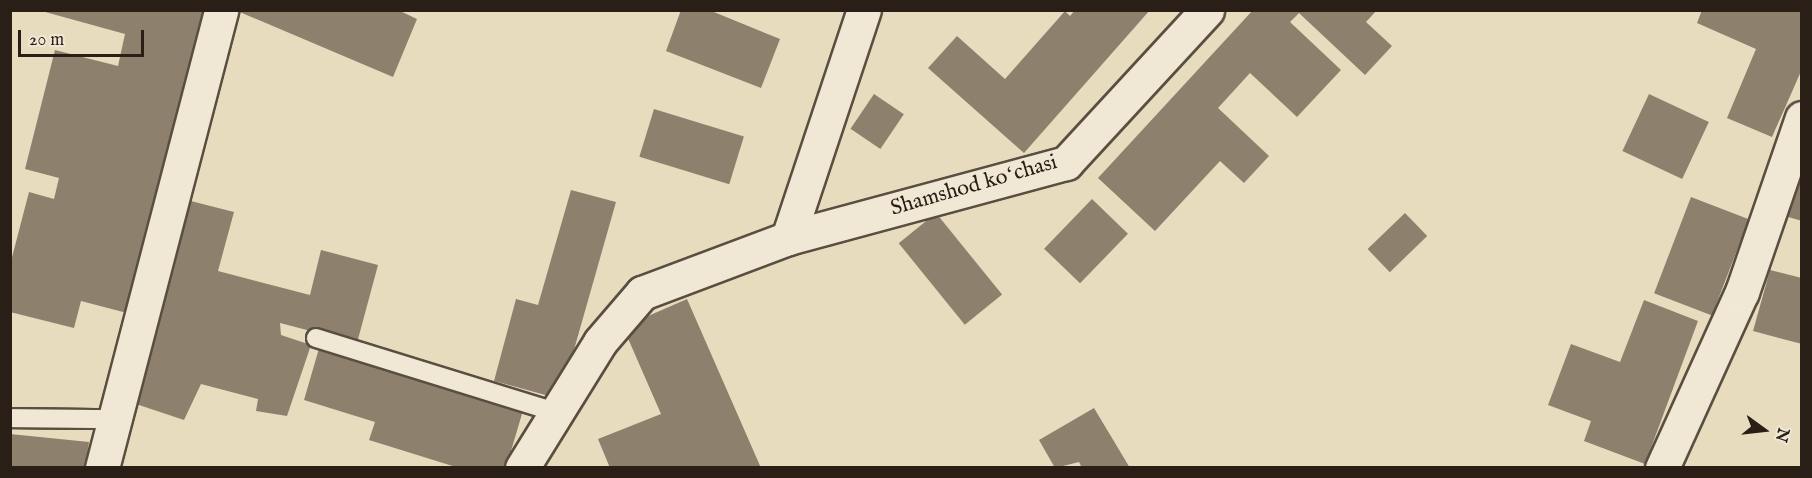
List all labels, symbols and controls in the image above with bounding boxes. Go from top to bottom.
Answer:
scale bar [21,18,147,56]
text: 20 m [29,29,64,52]
street label: Shamshod koʻchasi [888,150,1060,222]
north arrow [1734,400,1794,460]
text: N [1770,425,1793,444]

